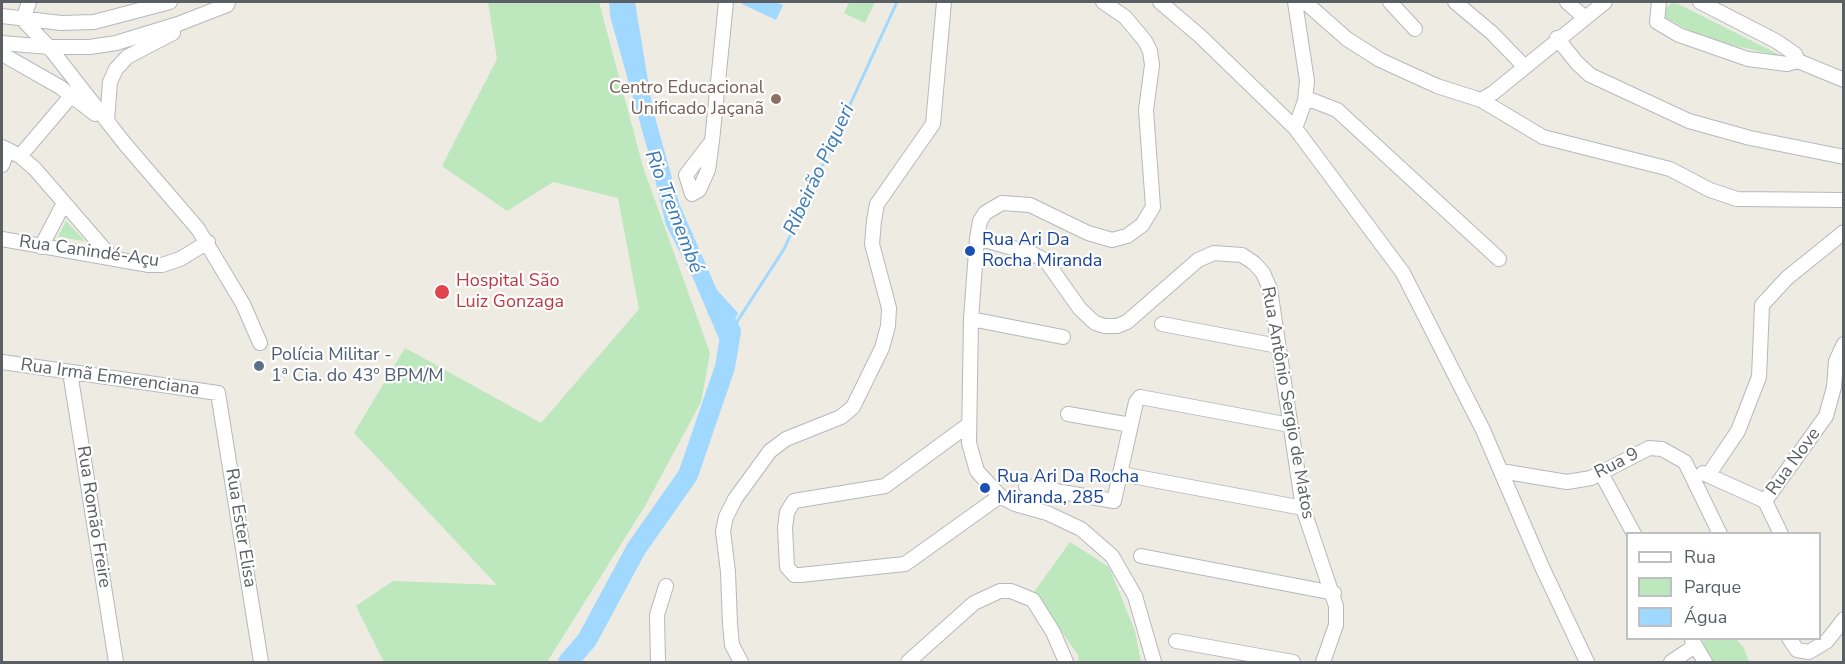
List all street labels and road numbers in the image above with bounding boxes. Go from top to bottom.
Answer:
street label: Rua Canindé-Açu [18,231,160,273]
street label: Rua Antônio Sergio de Matos [1256,285,1318,521]
street label: Rua Irmã Emerenciana [19,355,201,401]
street label: Rua Nove [1762,424,1826,500]
street label: Rua Romão Freire [71,444,115,590]
street label: Rua 9 [1591,444,1643,484]
street label: Rua Ester Elisa [220,467,260,589]

